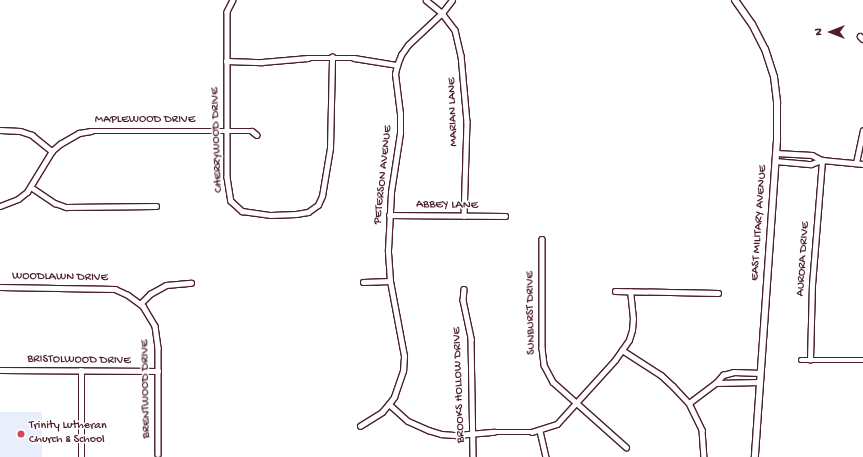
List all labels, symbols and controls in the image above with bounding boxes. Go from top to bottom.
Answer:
north arrow [811,12,851,52]
text: N [813,28,825,36]
street label: MARIAN LANE [446,77,462,147]
street label: CHERRYWOOD DRIVE [209,87,227,193]
street label: MAPLEWOOD DRIVE [95,114,195,128]
street label: PETERSON AVENUE [372,125,396,225]
street label: EAST MILITARY AVENUE [749,165,771,281]
street label: ABBEY LANE [416,198,478,214]
street label: AURORA DRIVE [794,221,814,297]
street label: WOODLAWN DRIVE [12,270,108,286]
street label: SUNBURST DRIVE [524,271,540,355]
street label: BROOKS HOLLOW DRIVE [451,327,469,443]
street label: BRENTWOOD DRIVE [139,339,155,439]
street label: BRISTOLWOOD DRIVE [27,353,131,369]
place label: Trinity Lutheran Church & School [29,420,107,448]
marker: Trinity Lutheran Church & School [16,429,26,439]

